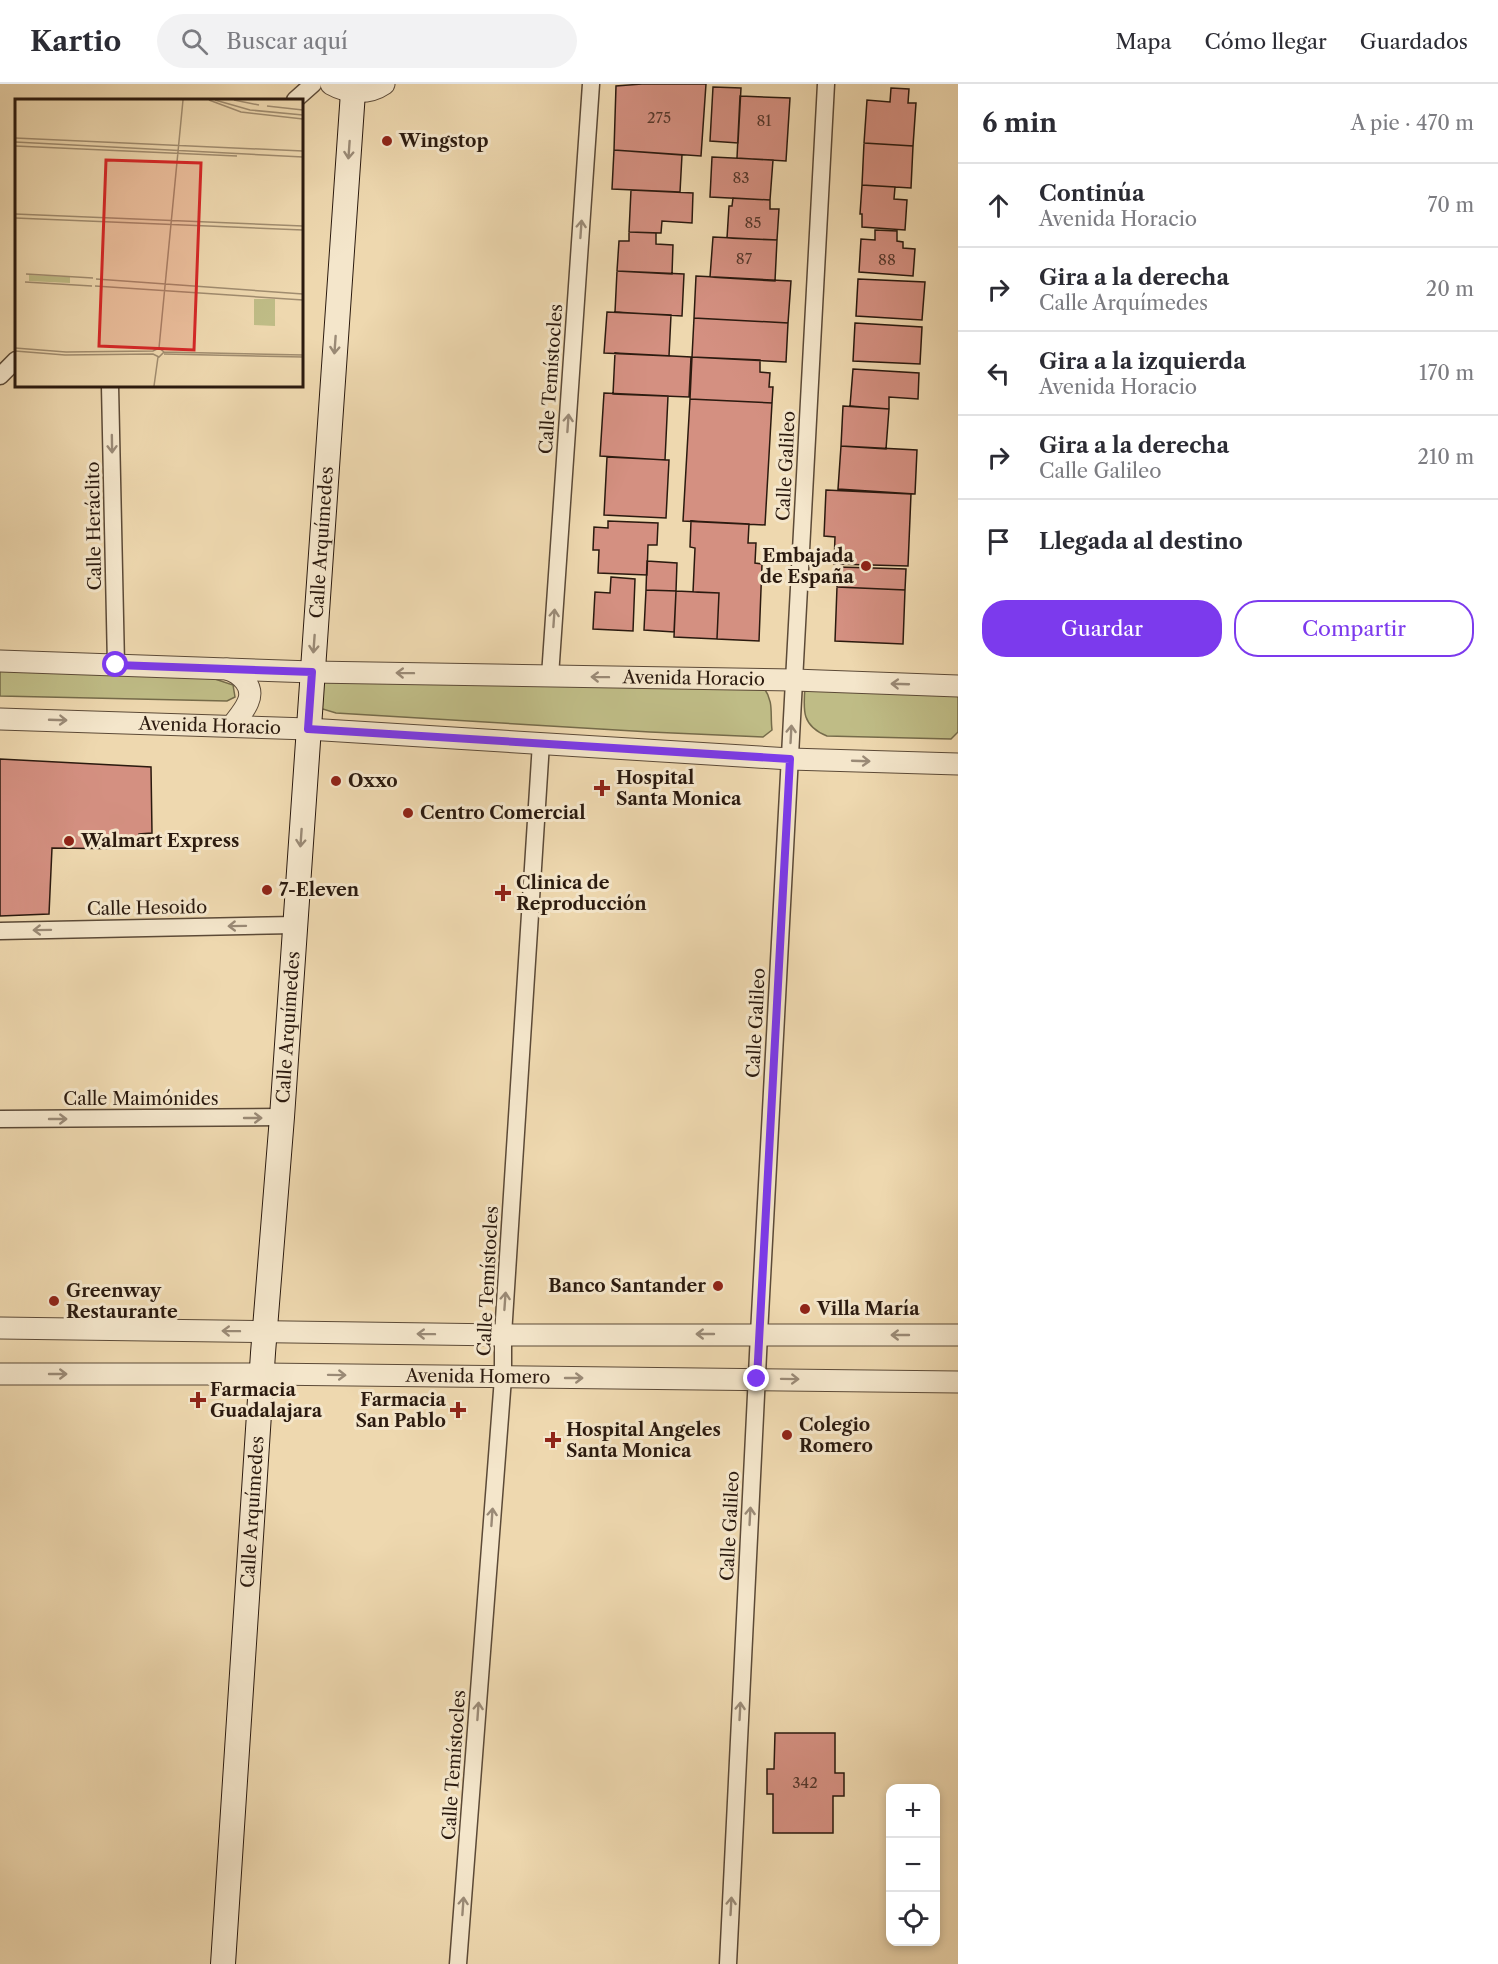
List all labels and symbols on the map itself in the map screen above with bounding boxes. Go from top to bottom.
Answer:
inset map [15,99,303,387]
house number: 275 [647,108,671,127]
house number: 81 [756,111,772,130]
place label: Wingstop [398,130,489,152]
marker: Wingstop [380,134,394,148]
one-way arrow [343,140,354,160]
house number: 83 [732,168,750,187]
house number: 85 [744,213,762,232]
one-way arrow [576,219,587,239]
house number: 87 [736,249,753,268]
house number: 88 [878,250,896,269]
street label: Calle Temístocles [535,303,567,455]
one-way arrow [330,334,341,354]
street label: Calle Galileo [772,410,800,522]
one-way arrow [563,414,574,434]
one-way arrow [106,433,117,453]
street label: Calle Heráclito [82,461,106,591]
street label: Calle Arquímedes [306,466,338,619]
place label: Embajada de España [760,545,855,588]
marker: Embajada de España [859,559,873,573]
one-way arrow [549,608,560,628]
one-way arrow [309,633,320,653]
route start [102,651,128,677]
street label: Avenida Horacio [621,666,765,691]
one-way arrow [395,668,415,679]
one-way arrow [590,671,610,683]
one-way arrow [890,678,910,689]
street label: Avenida Horacio [137,712,281,739]
one-way arrow [48,715,68,726]
one-way arrow [786,725,797,745]
one-way arrow [851,756,871,767]
place label: Hospital Santa Monica [616,767,742,810]
place label: Oxxo [348,770,398,792]
marker: Oxxo [329,774,343,788]
marker: Hospital Santa Monica [593,779,611,797]
place label: Centro Comercial [420,802,586,824]
marker: Centro Comercial [401,806,415,820]
one-way arrow [295,828,306,848]
place label: Walmart Express [80,830,239,852]
marker: Walmart Express [62,834,76,848]
place label: Clinica de Reproducción [516,872,647,915]
place label: 7-Eleven [279,879,360,901]
marker: 7-Eleven [260,883,274,897]
marker: Clinica de Reproducción [494,884,512,902]
street label: Calle Hesoido [87,896,207,920]
one-way arrow [227,920,247,932]
one-way arrow [32,924,52,936]
street label: Calle Arquímedes [272,951,304,1104]
street label: Calle Galileo [742,967,770,1079]
street label: Calle Maimónides [63,1088,219,1110]
one-way arrow [243,1112,263,1123]
one-way arrow [48,1113,68,1125]
street label: Calle Temístocles [473,1205,503,1357]
place label: Banco Santander [548,1275,706,1297]
marker: Banco Santander [711,1279,725,1293]
place label: Greenway Restaurante [66,1280,178,1323]
one-way arrow [500,1292,511,1312]
marker: Greenway Restaurante [47,1294,61,1308]
place label: Villa María [816,1298,920,1320]
marker: Villa María [798,1302,812,1316]
one-way arrow [221,1325,241,1337]
one-way arrow [416,1328,436,1339]
one-way arrow [695,1328,715,1340]
one-way arrow [890,1329,910,1341]
street label: Avenida Homero [405,1365,550,1388]
route end [743,1365,769,1391]
one-way arrow [48,1368,68,1380]
one-way arrow [327,1369,347,1381]
one-way arrow [564,1372,584,1384]
one-way arrow [780,1374,800,1385]
place label: Farmacia Guadalajara [210,1379,323,1422]
place label: Farmacia San Pablo [355,1389,447,1432]
marker: Farmacia Guadalajara [191,1393,205,1407]
marker: Farmacia San Pablo [451,1403,465,1417]
place label: Colegio Romero [799,1414,873,1457]
place label: Hospital Angeles Santa Monica [566,1419,721,1462]
marker: Colegio Romero [780,1428,794,1442]
marker: Hospital Angeles Santa Monica [544,1431,562,1449]
street label: Calle Arquímedes [237,1435,269,1589]
street label: Calle Galileo [716,1470,744,1582]
one-way arrow [487,1507,498,1527]
one-way arrow [745,1507,756,1527]
street label: Calle Temístocles [438,1689,470,1841]
one-way arrow [735,1701,746,1721]
one-way arrow [472,1702,483,1722]
house number: 342 [792,1773,818,1792]
one-way arrow [458,1896,469,1916]
one-way arrow [725,1896,736,1916]

